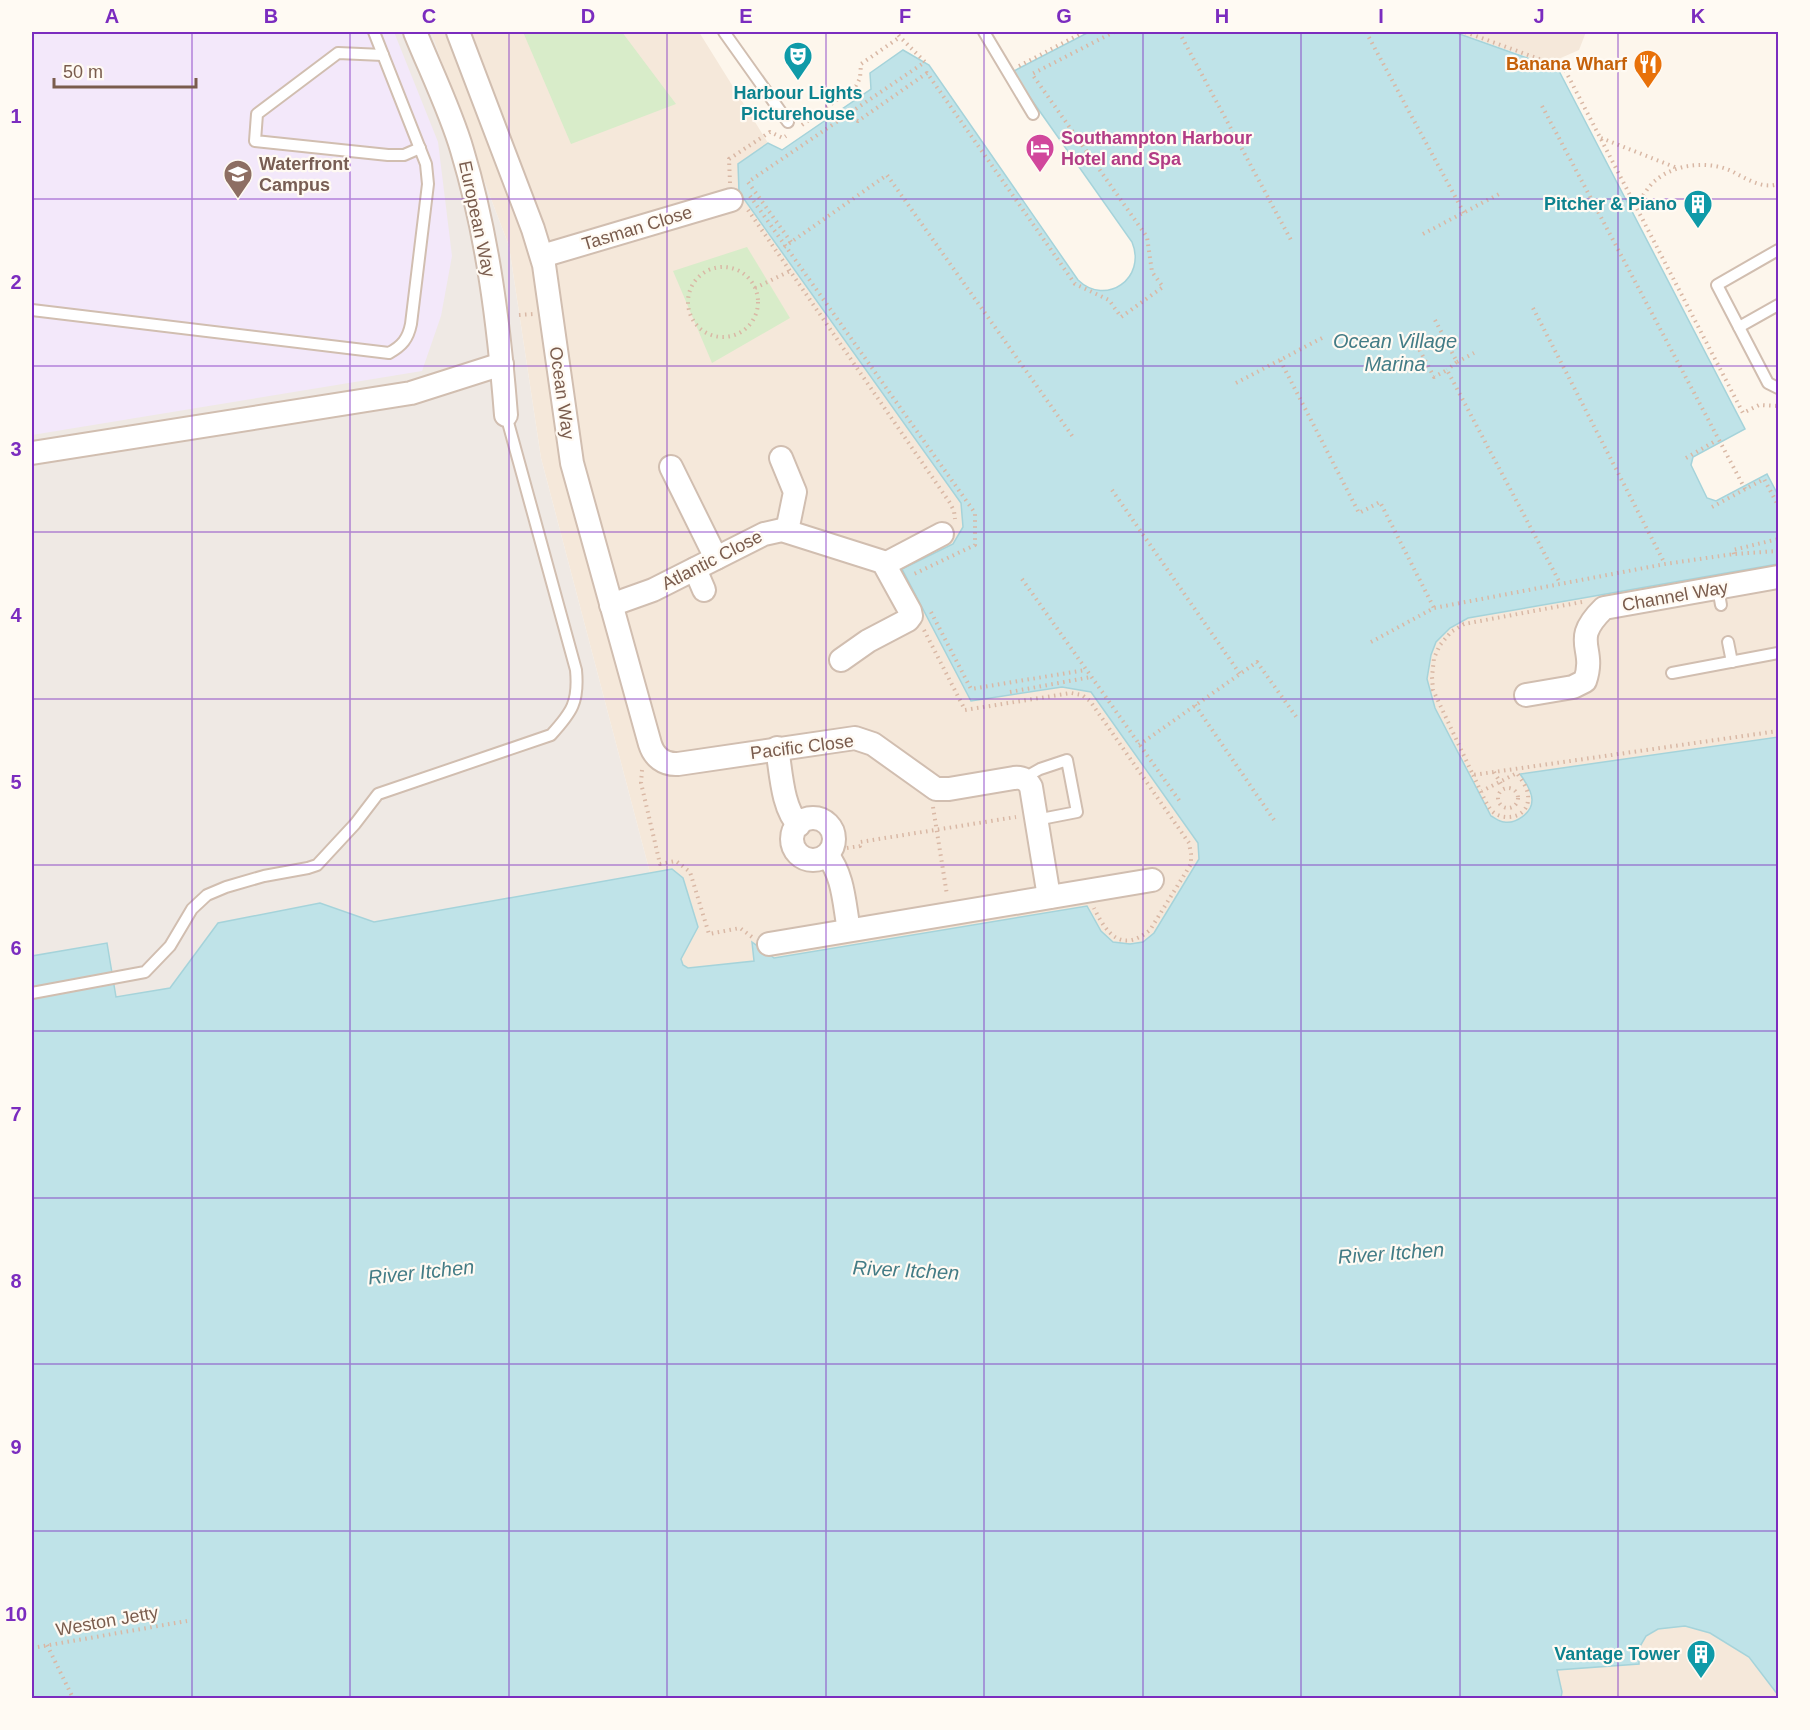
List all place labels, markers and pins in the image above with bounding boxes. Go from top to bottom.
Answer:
theatre icon: Harbour Lights Picturehouse [782,40,814,82]
restaurant icon: Banana Wharf [1632,48,1664,90]
place label: Banana Wharf [1506,54,1628,74]
place label: Harbour Lights Picturehouse [734,83,863,124]
place label: Southampton Harbour Hotel and Spa [1061,128,1252,169]
hotel icon: Southampton Harbour Hotel and Spa [1024,132,1056,174]
place label: Waterfront Campus [259,154,349,195]
school or university icon: Waterfront Campus [222,158,254,200]
building icon: Pitcher & Piano [1682,188,1714,230]
place label: Pitcher & Piano [1544,194,1677,214]
building icon: Vantage Tower [1685,1638,1717,1680]
place label: Vantage Tower [1554,1644,1680,1664]

